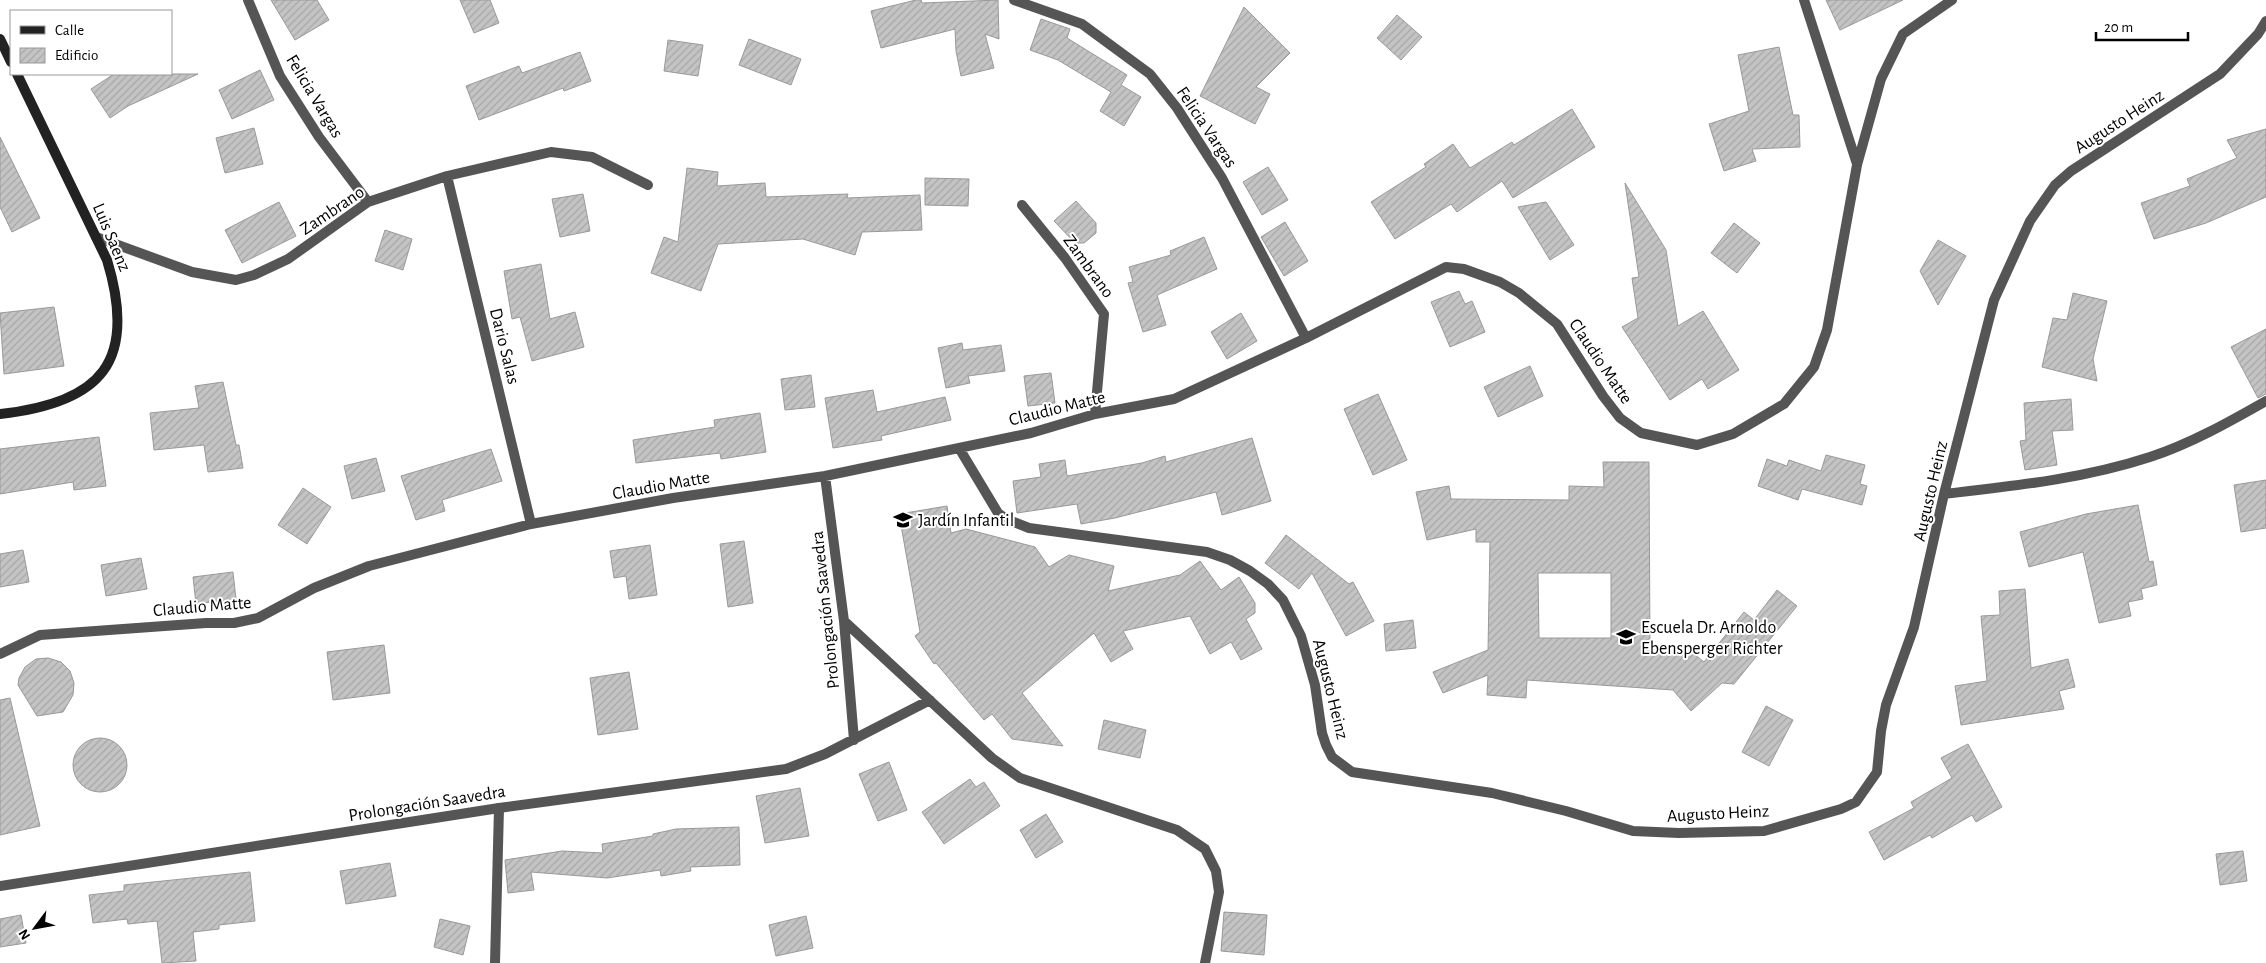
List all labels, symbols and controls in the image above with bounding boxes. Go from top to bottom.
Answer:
legend [10,10,172,75]
scale bar [2096,10,2188,42]
text: 20 m [2104,20,2133,35]
text: Calle [55,23,84,38]
text: Edificio [55,48,98,63]
street label: Felicia Vargas [282,52,346,141]
street label: Felicia Vargas [1173,84,1240,171]
street label: Augusto Heinz [2072,86,2167,157]
street label: Zambrano [297,183,368,239]
street label: Luis Saenz [89,201,133,274]
street label: Zambrano [1059,232,1117,302]
street label: Dario Salas [486,306,522,386]
street label: Claudio Matte [1565,316,1635,407]
street label: Claudio Matte [1007,388,1107,430]
street label: Augusto Heinz [1911,439,1951,543]
street label: Claudio Matte [611,469,711,503]
school or university icon: Jardín Infantil [892,509,914,531]
place label: Jardín Infantil [918,512,1014,530]
street label: Prolongación Saavedra [809,530,843,690]
street label: Claudio Matte [152,594,252,620]
place label: Escuela Dr. Arnoldo Ebensperger Richter [1641,619,1783,658]
school or university icon: Escuela Dr. Arnoldo Ebensperger Richter [1615,626,1637,648]
street label: Augusto Heinz [1309,637,1351,741]
street label: Prolongación Saavedra [347,783,507,825]
street label: Augusto Heinz [1666,802,1770,826]
north arrow [10,903,60,953]
text: N [16,927,33,942]

